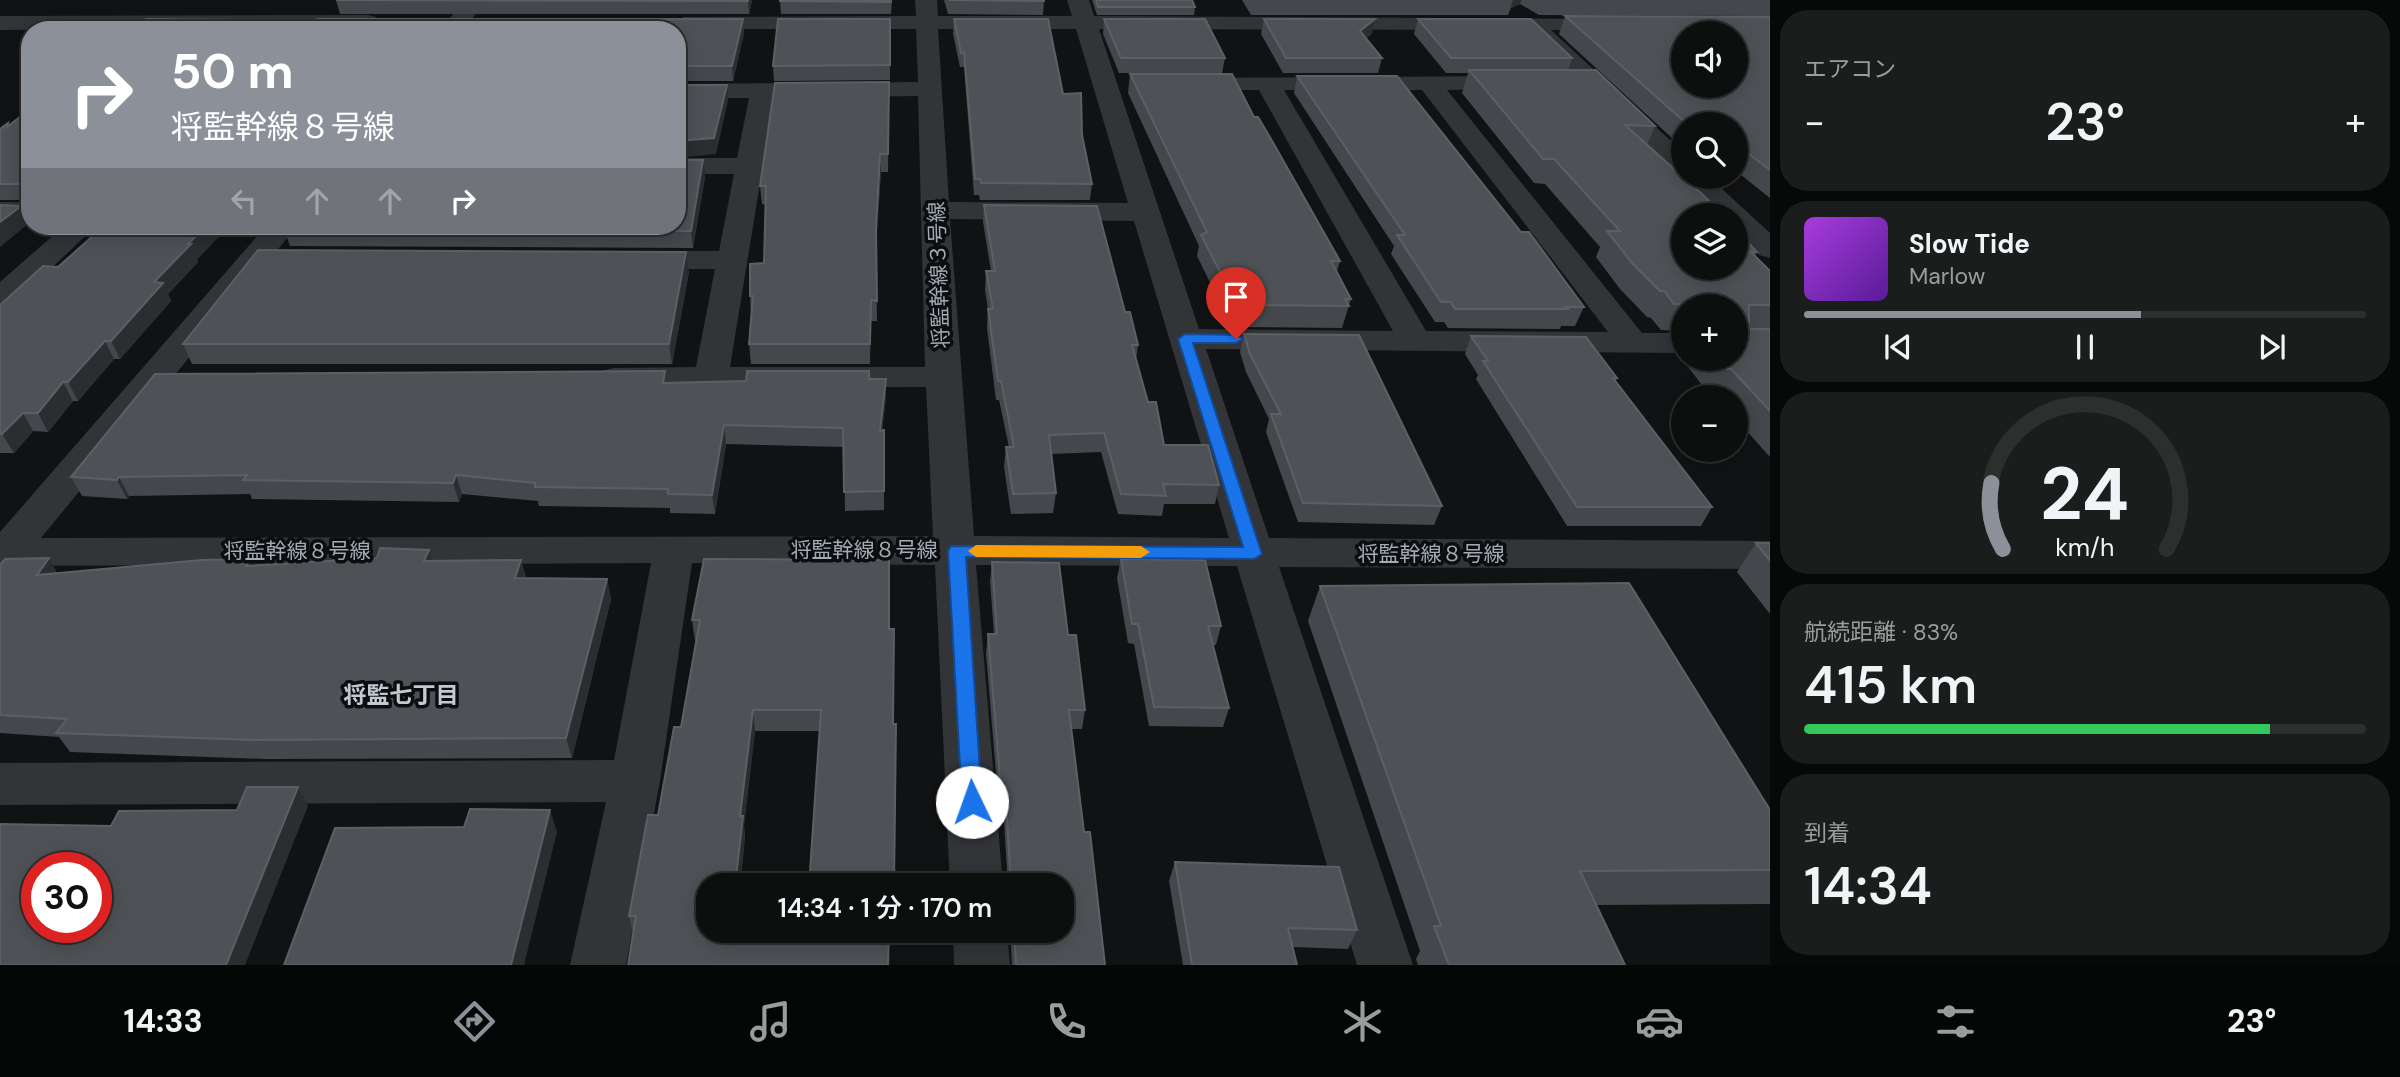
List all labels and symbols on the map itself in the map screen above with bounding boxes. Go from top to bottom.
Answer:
street label: 将監幹線３号線 [922,201,956,349]
pin [1206,267,1266,339]
street label: 将監幹線８号線 [791,536,938,564]
street label: 将監幹線８号線 [224,537,371,565]
street label: 将監幹線８号線 [1358,540,1505,568]
district label: 将監七丁目 [344,680,459,710]
position arrow [935,765,1009,839]
speed limit sign: 30 [21,852,112,943]

